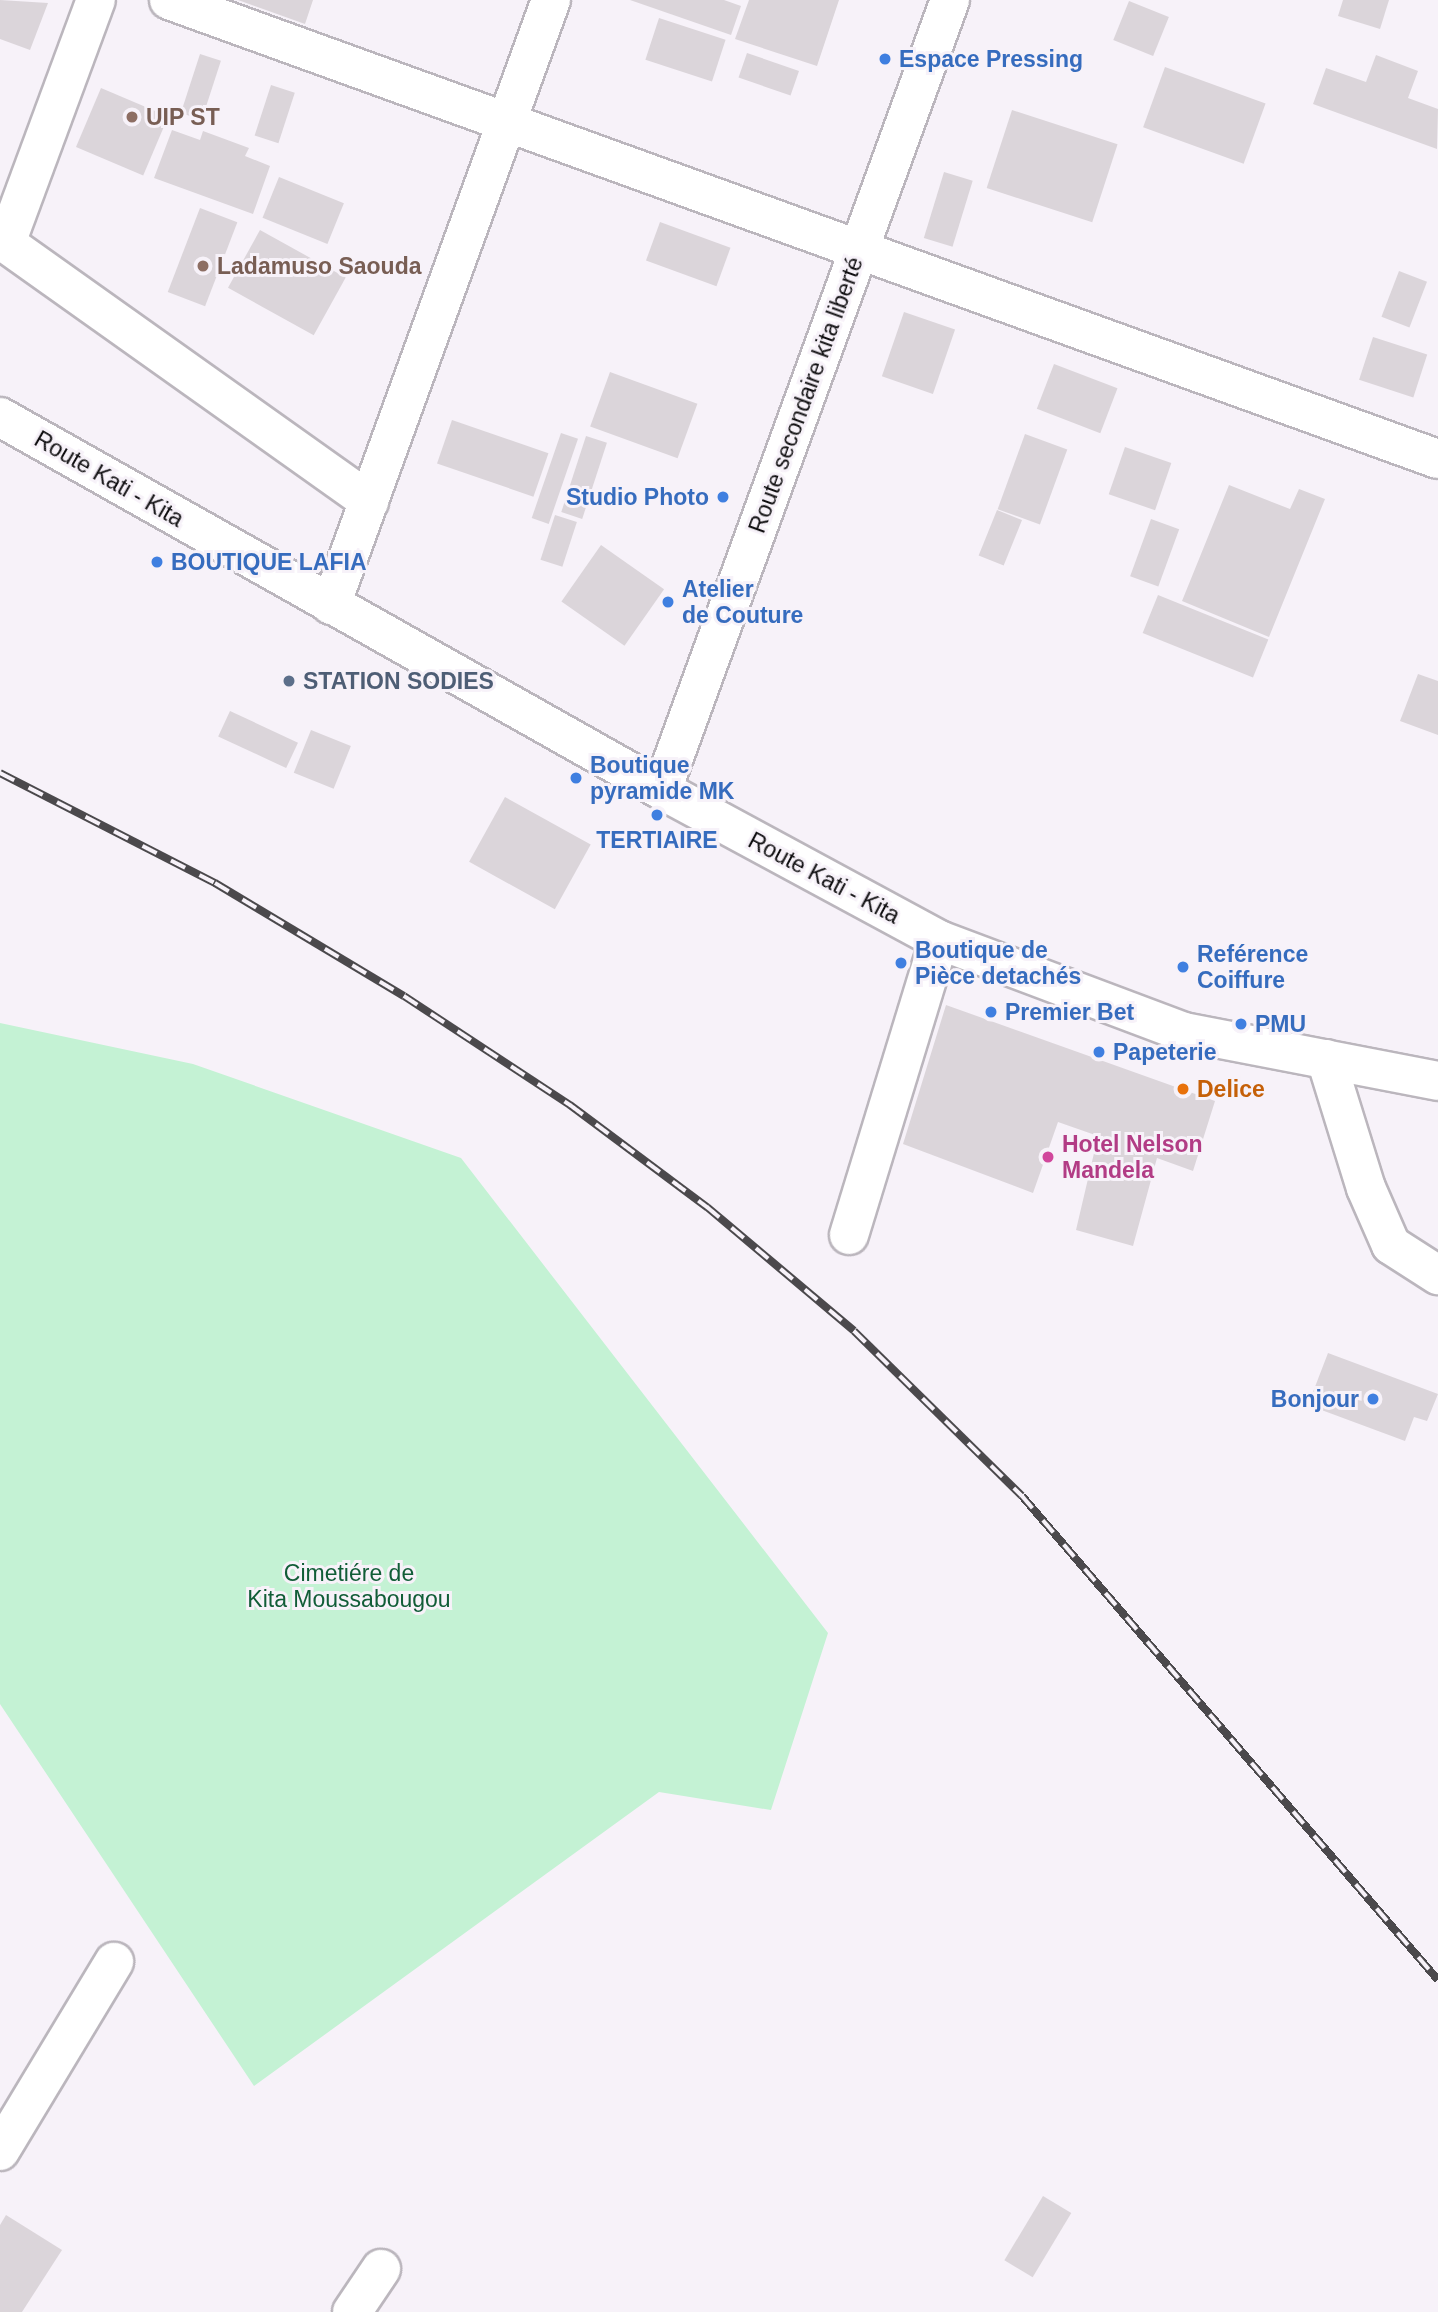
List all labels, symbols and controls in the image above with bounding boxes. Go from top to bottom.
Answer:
place label: Espace Pressing [899,45,1083,73]
marker: Espace Pressing [877,51,893,67]
place label: UIP ST [146,103,220,131]
marker: UIP ST [124,109,140,125]
place label: Ladamuso Saouda [217,252,421,280]
street label: Route secondaire kita liberté [743,253,869,537]
marker: Ladamuso Saouda [195,258,211,274]
street label: Route Kati - Kita [30,425,188,533]
place label: Studio Photo [566,483,709,511]
marker: Studio Photo [715,489,731,505]
place label: BOUTIQUE LAFIA [171,548,366,576]
marker: BOUTIQUE LAFIA [149,554,165,570]
place label: Atelier de Couture [682,575,803,629]
marker: Atelier de Couture [660,594,676,610]
place label: STATION SODIES [303,667,494,695]
marker: STATION SODIES [281,673,297,689]
place label: Boutique pyramide MK [590,751,734,805]
marker: Boutique pyramide MK [568,770,584,786]
marker: TERTIAIRE [649,807,665,823]
place label: TERTIAIRE [596,826,718,854]
street label: Route Kati - Kita [744,827,904,929]
place label: Boutique de Pièce detachés [915,936,1081,990]
place label: Reférence Coiffure [1197,940,1308,994]
marker: Boutique de Pièce detachés [893,955,909,971]
marker: Reférence Coiffure [1175,959,1191,975]
place label: Premier Bet [1005,998,1134,1026]
marker: Premier Bet [983,1004,999,1020]
place label: PMU [1255,1010,1306,1038]
marker: PMU [1233,1016,1249,1032]
place label: Papeterie [1113,1038,1217,1066]
marker: Papeterie [1091,1044,1107,1060]
place label: Delice [1197,1075,1265,1103]
marker: Delice [1175,1081,1191,1097]
place label: Hotel Nelson Mandela [1062,1130,1203,1184]
marker: Hotel Nelson Mandela [1040,1149,1056,1165]
place label: Bonjour [1271,1385,1359,1413]
marker: Bonjour [1365,1391,1381,1407]
park label: Cimetiére de Kita Moussabougou [247,1559,451,1613]

